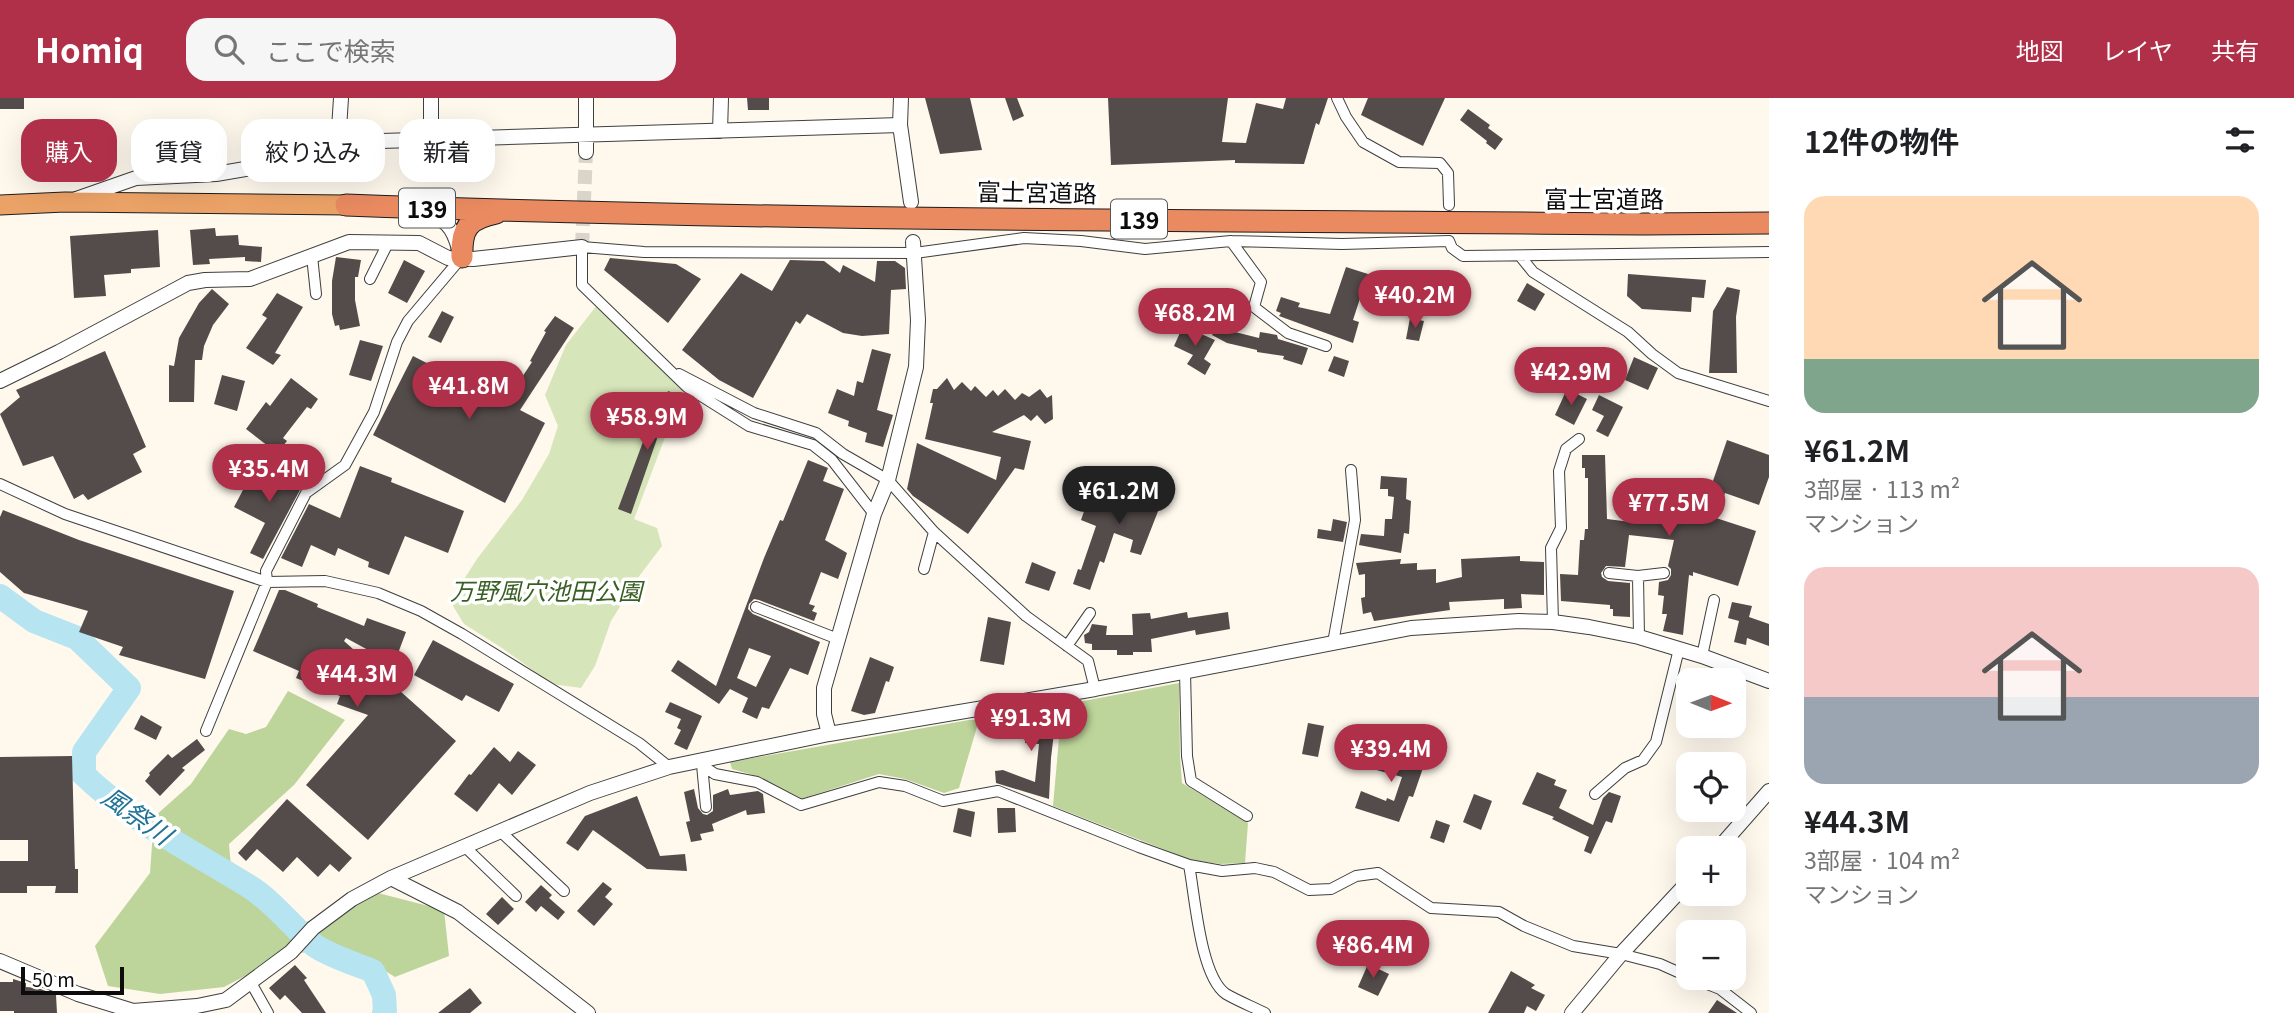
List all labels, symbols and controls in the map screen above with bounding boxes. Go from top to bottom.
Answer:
search box [186,18,676,81]
text: Homiq [35,25,144,73]
icon: search [210,30,248,68]
text: ここで検索 [266,31,396,68]
text: 地図 [2016,32,2064,67]
text: レイヤ [2102,32,2173,67]
text: 共有 [2211,32,2259,67]
text: 12件の物件 [1804,118,1959,162]
chip: 購入 [21,119,117,182]
chip: 賃貸 [131,119,227,182]
chip: 絞り込み [241,119,385,182]
chip: 新着 [399,119,495,182]
icon: filters [2221,121,2259,159]
street label: 富士宮道路 [977,172,1097,210]
street label: 富士宮道路 [1544,180,1664,215]
road number: 139 [399,188,455,228]
road number: 139 [1111,200,1167,238]
icon: home [1969,242,2095,368]
pin: ¥40.2M [1358,271,1472,330]
text: ¥40.2M [1374,276,1456,310]
pin: ¥68.2M [1138,288,1252,348]
text: ¥68.2M [1154,294,1236,328]
pin: ¥42.9M [1514,348,1628,407]
text: ¥42.9M [1530,353,1612,387]
pin: ¥41.8M [412,362,526,421]
text: ¥41.8M [428,367,510,401]
pin: ¥58.9M [590,392,704,452]
text: ¥58.9M [606,398,688,432]
text: ¥61.2M [1804,427,1910,471]
pin: ¥35.4M [212,444,326,504]
text: ¥35.4M [228,450,310,484]
pin: ¥61.2M [1062,466,1176,526]
text: 3部屋 · 113 m² [1804,471,1960,505]
text: ¥61.2M [1078,472,1160,506]
pin: ¥77.5M [1612,478,1726,538]
text: ¥77.5M [1628,484,1710,518]
text: マンション [1804,505,1919,539]
park label: 万野風穴池田公園 [450,572,645,607]
icon: home [1969,613,2095,739]
pin: ¥44.3M [300,650,414,709]
text: ¥44.3M [316,655,398,689]
north arrow [1676,668,1746,738]
map controls [1676,668,1746,990]
pin: ¥91.3M [974,694,1088,753]
text: ¥91.3M [990,699,1072,733]
pin: ¥39.4M [1334,724,1448,784]
text: ¥39.4M [1350,730,1432,764]
button: locate [1676,752,1746,822]
water label: 風祭川 [95,776,183,853]
text: ¥44.3M [1804,798,1910,842]
button: + [1676,836,1746,906]
text: 3部屋 · 104 m² [1804,842,1960,876]
text: マンション [1804,876,1919,910]
pin: ¥86.4M [1316,920,1430,980]
button: − [1676,920,1746,990]
text: ¥86.4M [1332,926,1414,960]
scale bar [21,964,124,996]
text: 50 m [32,965,75,992]

